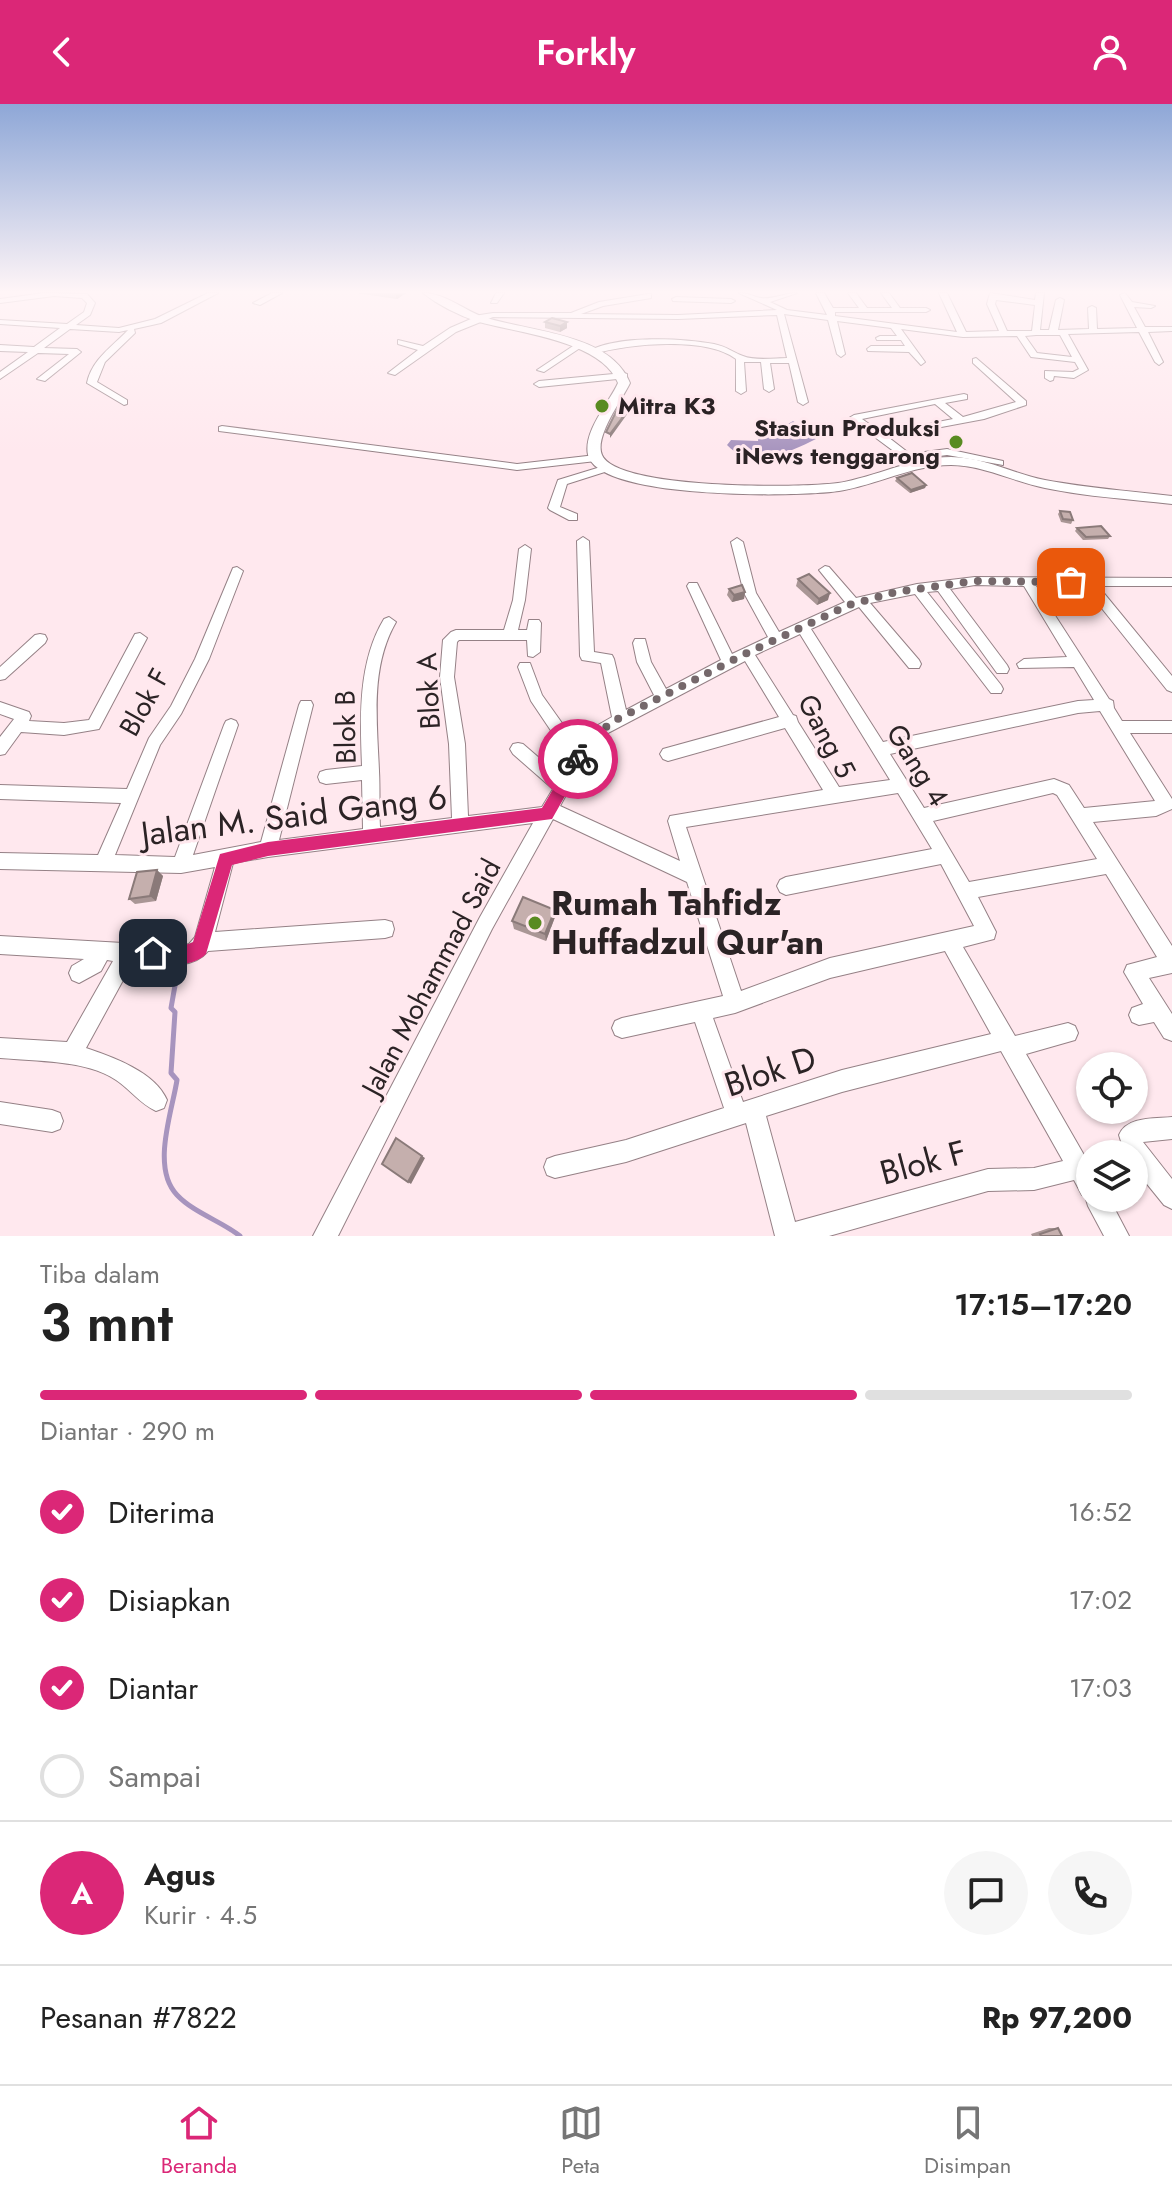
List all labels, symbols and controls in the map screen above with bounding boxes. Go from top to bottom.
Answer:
text: Forkly [536,26,636,78]
icon: back [40,30,84,74]
icon: person [1088,30,1132,74]
place label: Mitra K3 [618,388,715,423]
marker: Mitra K3 [593,397,611,415]
place label: Stasiun Produksi iNews tenggarong [735,410,940,473]
marker: Stasiun Produksi iNews tenggarong [947,433,965,451]
pin [1037,548,1105,616]
icon: bag [1049,560,1093,604]
street label: Blok A [406,651,451,730]
street label: Blok F [109,661,180,744]
street label: Gang 5 [787,687,866,786]
street label: Blok B [324,690,367,764]
street label: Gang 4 [876,716,959,815]
courier [538,719,618,799]
icon: bike [556,737,600,781]
street label: Jalan M. Said Gang 6 [134,772,450,859]
street label: Jalan Mohammad Said [350,852,511,1106]
place label: Rumah Tahfidz Huffadzul Qur'an [551,879,824,967]
marker: Rumah Tahfidz Huffadzul Qur'an [526,914,544,932]
pin [119,919,187,987]
icon: home [131,931,175,975]
street label: Blok D [718,1034,822,1109]
map controls [1076,1052,1148,1212]
button: locate [1076,1052,1148,1124]
street label: Blok F [875,1127,972,1197]
button: layers [1076,1140,1148,1212]
text: Tiba dalam [40,1255,160,1293]
text: 17:15–17:20 [954,1283,1132,1326]
text: 3 mnt [40,1285,173,1361]
text: Diantar · 290 m [40,1412,215,1450]
icon: check [40,1490,84,1534]
text: Diterima [108,1491,215,1534]
text: 16:52 [1068,1493,1132,1531]
icon: check [40,1578,84,1622]
text: Disiapkan [108,1579,231,1622]
text: 17:02 [1068,1581,1132,1619]
icon: check [40,1666,84,1710]
text: Diantar [108,1667,198,1710]
text: 17:03 [1069,1669,1132,1707]
text: Sampai [108,1755,202,1798]
button: chat [944,1851,1028,1935]
button: phone [1048,1851,1132,1935]
text: Agus [144,1853,215,1896]
text: A [71,1872,93,1915]
text: Kurir · 4.5 [144,1896,257,1934]
text: Pesanan #7822 [40,1996,237,2039]
text: Rp 97,200 [982,1996,1132,2039]
tab: Beranda [161,2101,237,2181]
tab: Peta [559,2101,603,2181]
tab: Disimpan [924,2101,1011,2181]

